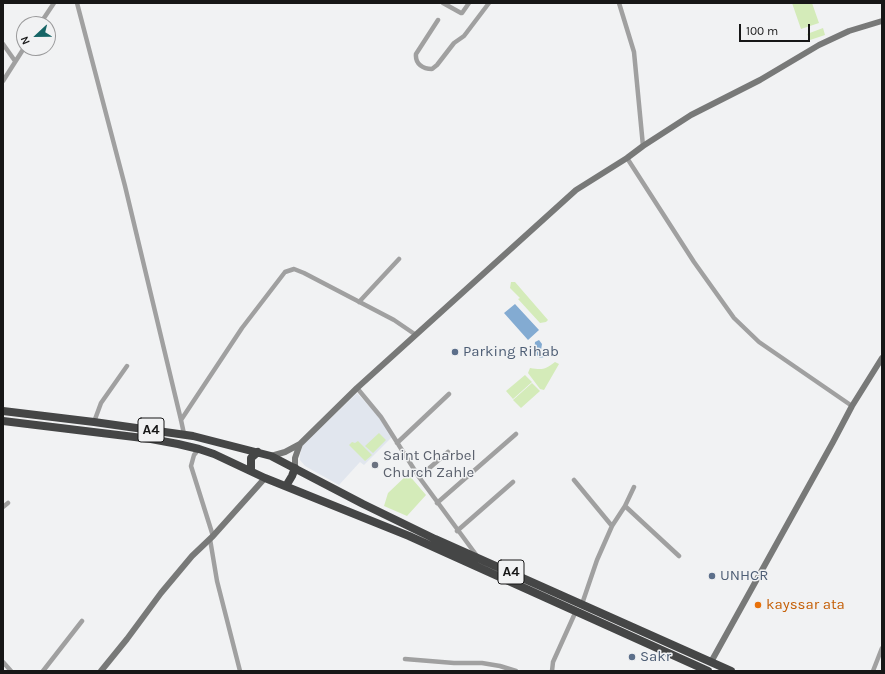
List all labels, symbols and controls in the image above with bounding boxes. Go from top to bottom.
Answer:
north arrow [16,16,56,56]
scale bar [741,16,812,42]
text: 100 m [746,24,778,38]
text: N [18,34,33,46]
place label: Parking Rihab [463,343,559,361]
marker: Parking Rihab [450,347,460,357]
road number: A4 [138,418,164,442]
place label: Saint Charbel Church Zahle [383,447,476,482]
marker: Saint Charbel Church Zahle [370,460,380,470]
road number: A4 [498,560,524,584]
place label: UNHCR [720,567,768,585]
marker: UNHCR [707,571,717,581]
place label: kayssar ata [766,596,845,614]
marker: kayssar ata [753,600,763,610]
place label: Sakr [640,648,671,666]
marker: Sakr [627,652,637,662]

